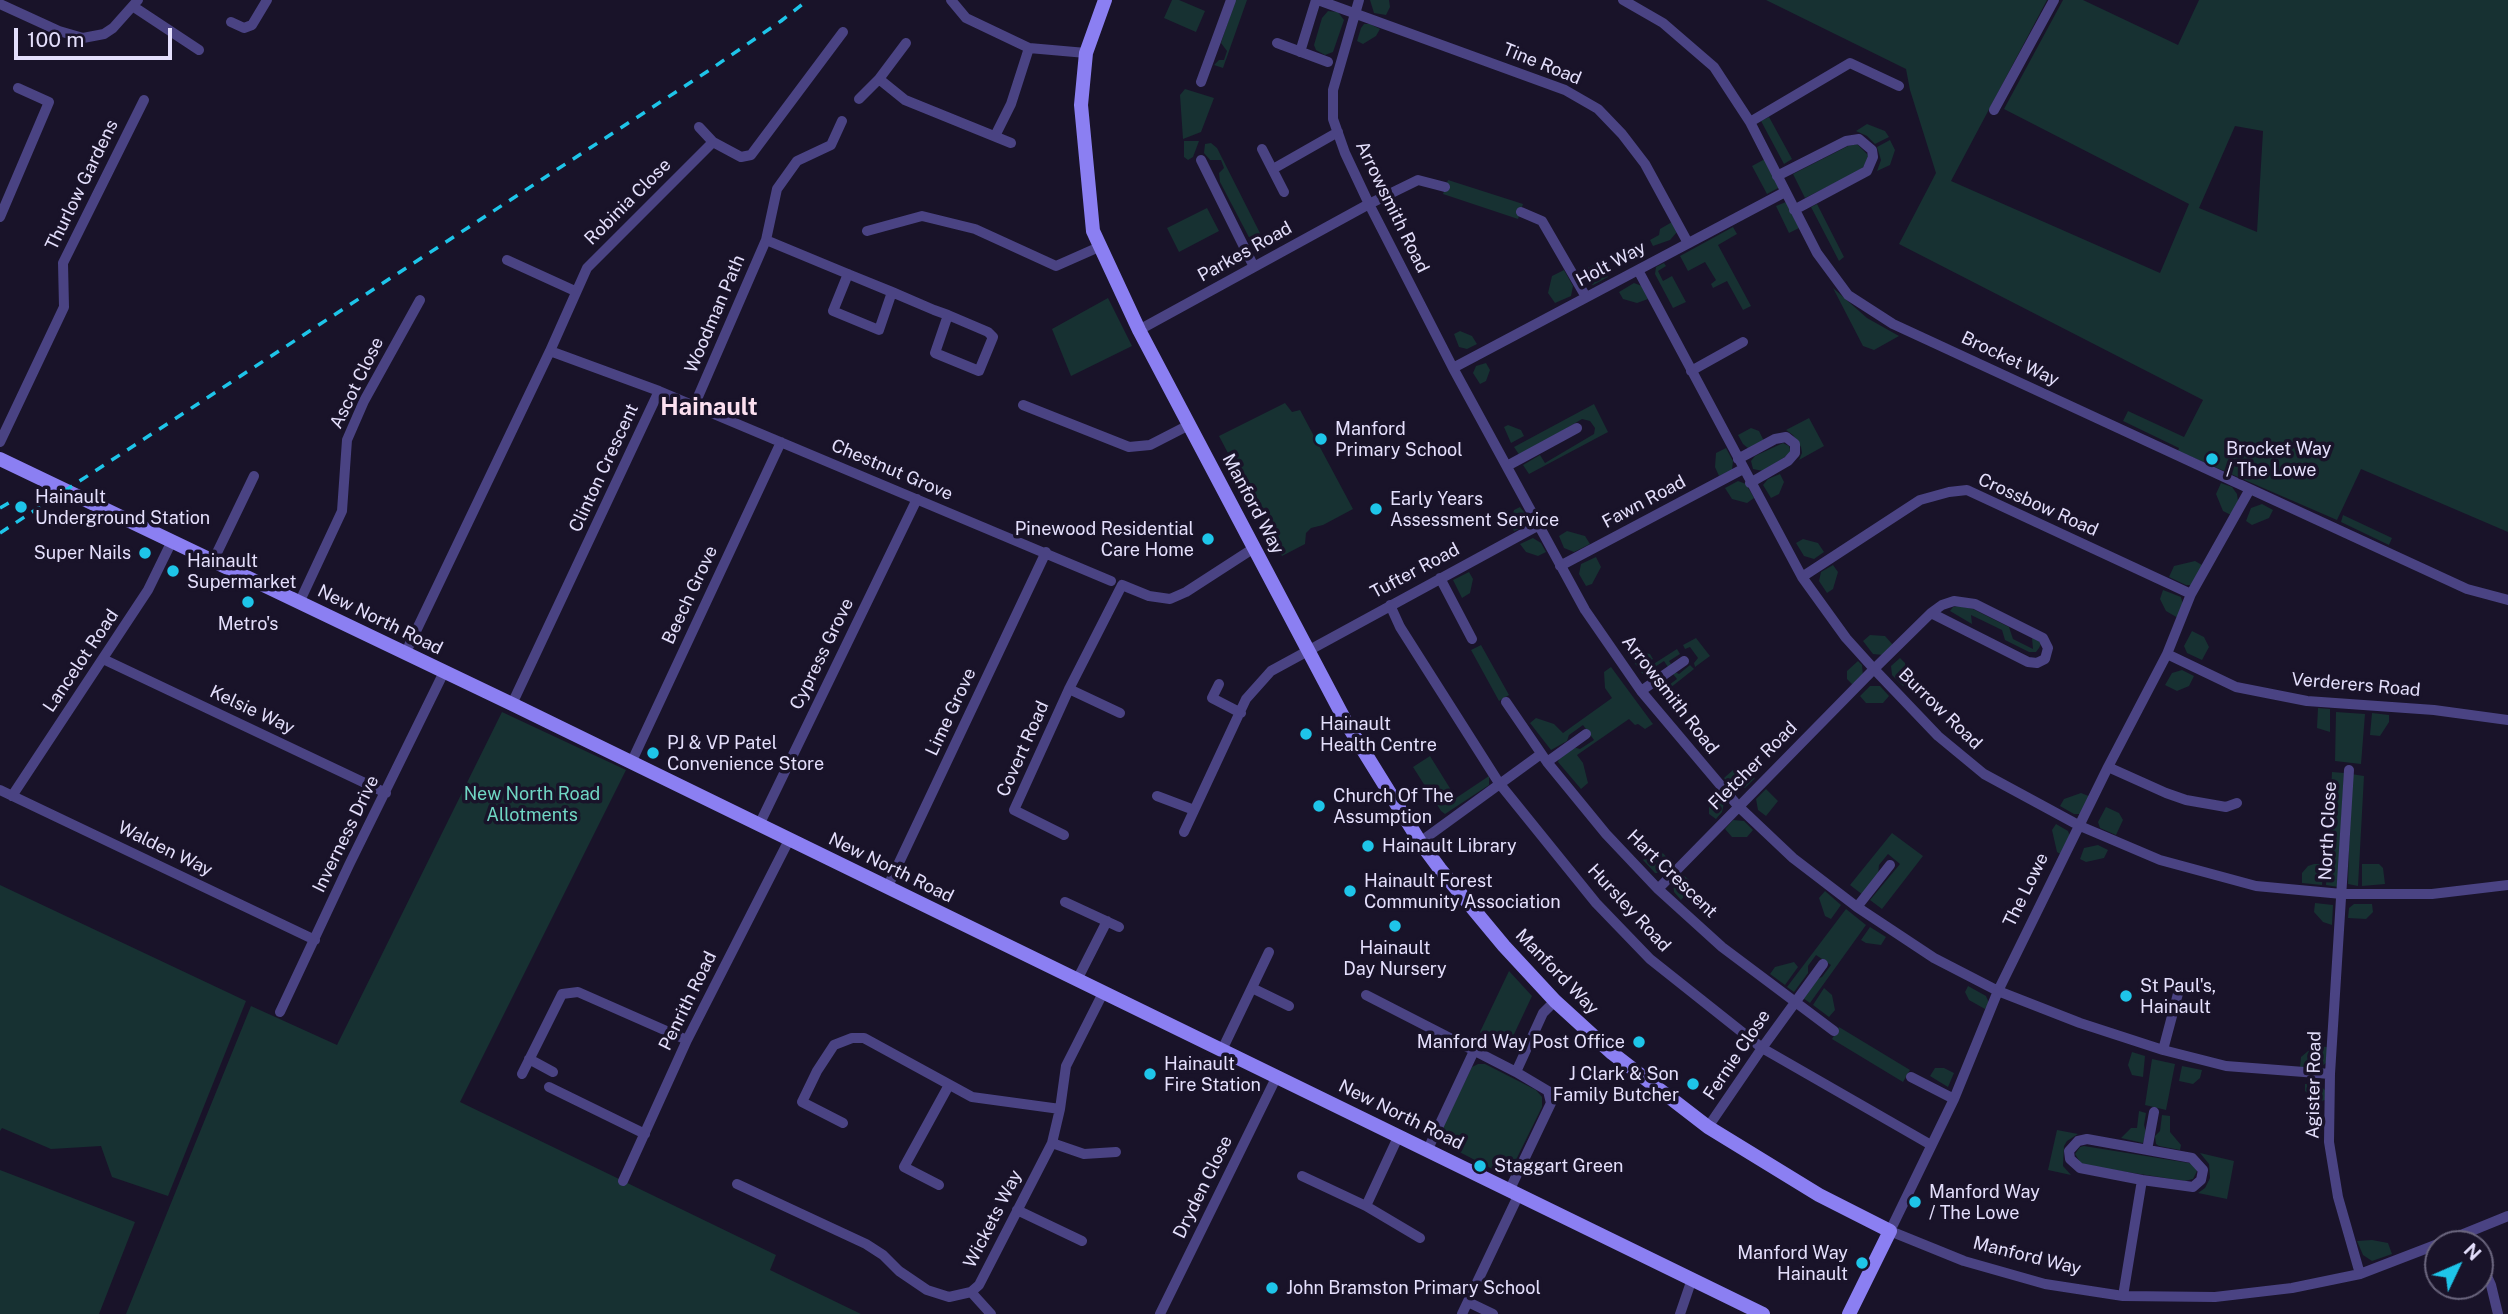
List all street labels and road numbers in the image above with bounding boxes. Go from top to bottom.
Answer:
street label: Tine Road [1500,38,1584,90]
street label: Thurlow Gardens [41,116,123,254]
street label: Arrowsmith Road [1351,137,1433,277]
street label: Robinia Close [580,154,676,250]
street label: Parkes Road [1194,217,1296,287]
street label: Holt Way [1573,237,1649,291]
street label: Woodman Path [680,252,750,376]
street label: Brocket Way [1958,327,2062,391]
street label: Ascot Close [326,334,388,432]
street label: Clinton Crescent [565,400,643,536]
street label: Chestnut Grove [828,435,956,505]
street label: Manford Way [1217,450,1289,558]
street label: Crossbow Road [1974,469,2102,541]
street label: Fawn Road [1598,471,1690,533]
street label: Tufter Road [1367,539,1463,603]
street label: Beech Grove [658,542,722,648]
street label: New North Road [314,580,446,660]
street label: Cypress Grove [786,595,858,713]
street label: Lancelot Road [39,606,123,716]
street label: Arrowsmith Road [1617,632,1723,758]
street label: Burrow Road [1894,664,1986,754]
street label: Lime Grove [921,665,981,759]
street label: Verderers Road [2291,669,2421,701]
street label: Kelsie Way [206,681,298,739]
street label: Covert Road [992,698,1054,800]
street label: Fletcher Road [1704,717,1802,815]
street label: Inverness Drive [308,772,384,896]
street label: North Close [2315,781,2341,881]
street label: Walden Way [114,817,216,881]
street label: Hart Crescent [1622,825,1722,923]
street label: New North Road [825,828,957,908]
street label: The Lowe [1999,849,2053,931]
street label: Hursley Road [1583,860,1675,956]
street label: Manford Way [1511,925,1603,1019]
street label: Penrith Road [655,948,721,1054]
street label: Fernie Close [1699,1006,1775,1104]
street label: Agister Road [2302,1031,2326,1139]
street label: New North Road [1335,1075,1467,1155]
street label: Dryden Close [1169,1132,1237,1242]
street label: Wickets Way [959,1166,1027,1272]
street label: Manford Way [1971,1232,2083,1280]

